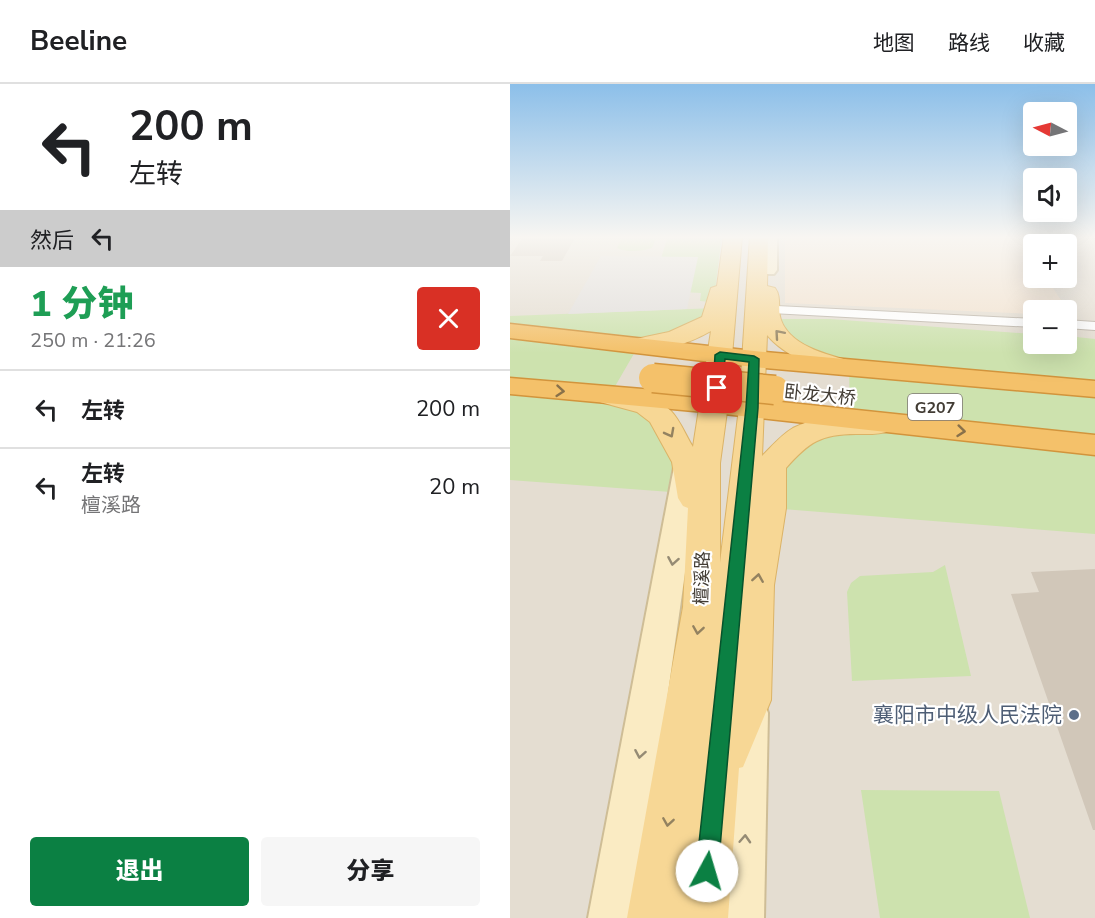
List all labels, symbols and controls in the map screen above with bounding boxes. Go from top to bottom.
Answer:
text: Beeline [30,22,127,60]
text: 地图 [873,29,915,57]
text: 路线 [948,29,990,57]
text: 收藏 [1023,29,1065,57]
text: 200 m [129,98,253,155]
north arrow [1023,102,1077,156]
map controls [1023,102,1077,354]
icon: left [30,108,108,186]
text: 左转 [129,156,183,193]
button: sound [1023,168,1077,222]
icon: left [86,222,119,255]
text: 然后 [30,226,74,256]
button: + [1023,234,1077,288]
text: 1 分钟 [30,280,134,329]
button: close [417,287,480,350]
button: − [1023,300,1077,354]
text: 250 m · 21:26 [30,327,156,354]
one-way arrow [776,330,787,341]
pin [691,362,742,413]
icon: arrive [700,371,733,404]
street label: 卧龙大桥 [783,379,857,411]
one-way arrow [555,384,564,397]
icon: left [30,393,63,426]
text: 200 m [416,394,480,424]
road number: G207 [908,394,962,420]
text: 左转 [81,396,125,426]
one-way arrow [957,424,966,437]
one-way arrow [663,427,674,438]
text: 左转 [81,459,125,489]
icon: left [30,471,63,504]
text: 20 m [429,472,480,502]
text: 檀溪路 [81,492,141,519]
street label: 檀溪路 [689,551,715,605]
one-way arrow [667,557,679,566]
one-way arrow [751,574,763,583]
one-way arrow [692,625,704,634]
place label: 襄阳市中级人民法院 [873,701,1062,729]
marker: 襄阳市中级人民法院 [1067,708,1081,722]
one-way arrow [634,748,647,758]
one-way arrow [662,817,675,827]
one-way arrow [738,834,751,843]
button: 退出 [30,837,249,906]
button: 分享 [261,837,480,906]
position arrow [675,839,739,903]

